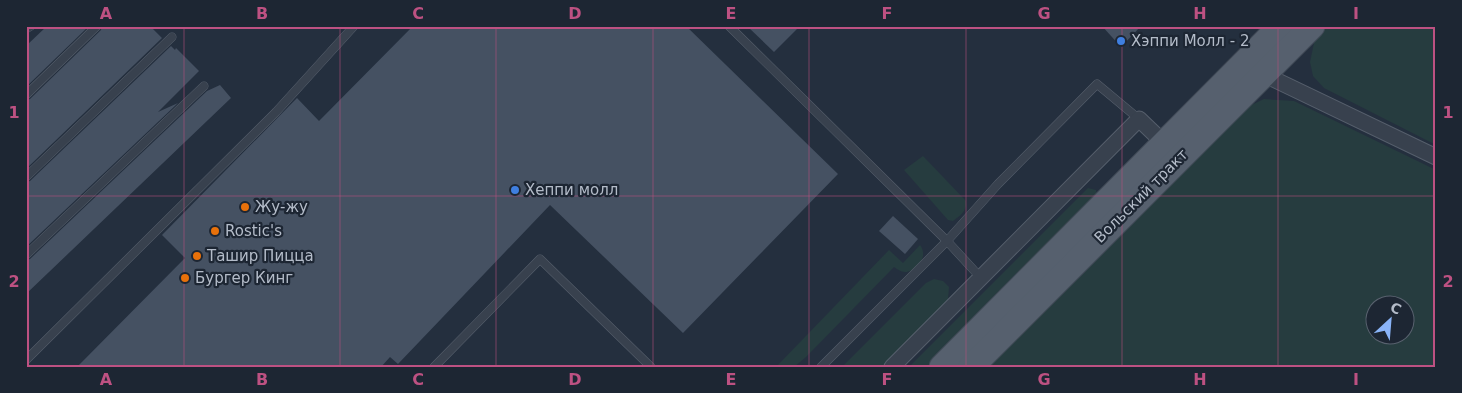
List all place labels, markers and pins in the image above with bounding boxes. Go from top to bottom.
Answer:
place label: Хэппи Молл - 2 [1131,32,1249,50]
marker: Хэппи Молл - 2 [1115,35,1127,47]
place label: Хеппи молл [525,181,618,199]
marker: Хеппи молл [509,184,521,196]
place label: Жу-жу [255,198,308,216]
marker: Жу-жу [239,201,251,213]
place label: Rostic's [225,222,282,240]
marker: Rostic's [209,225,221,237]
place label: Ташир Пицца [206,247,314,265]
marker: Ташир Пицца [191,250,203,262]
place label: Бургер Кинг [195,269,293,287]
marker: Бургер Кинг [179,272,191,284]

